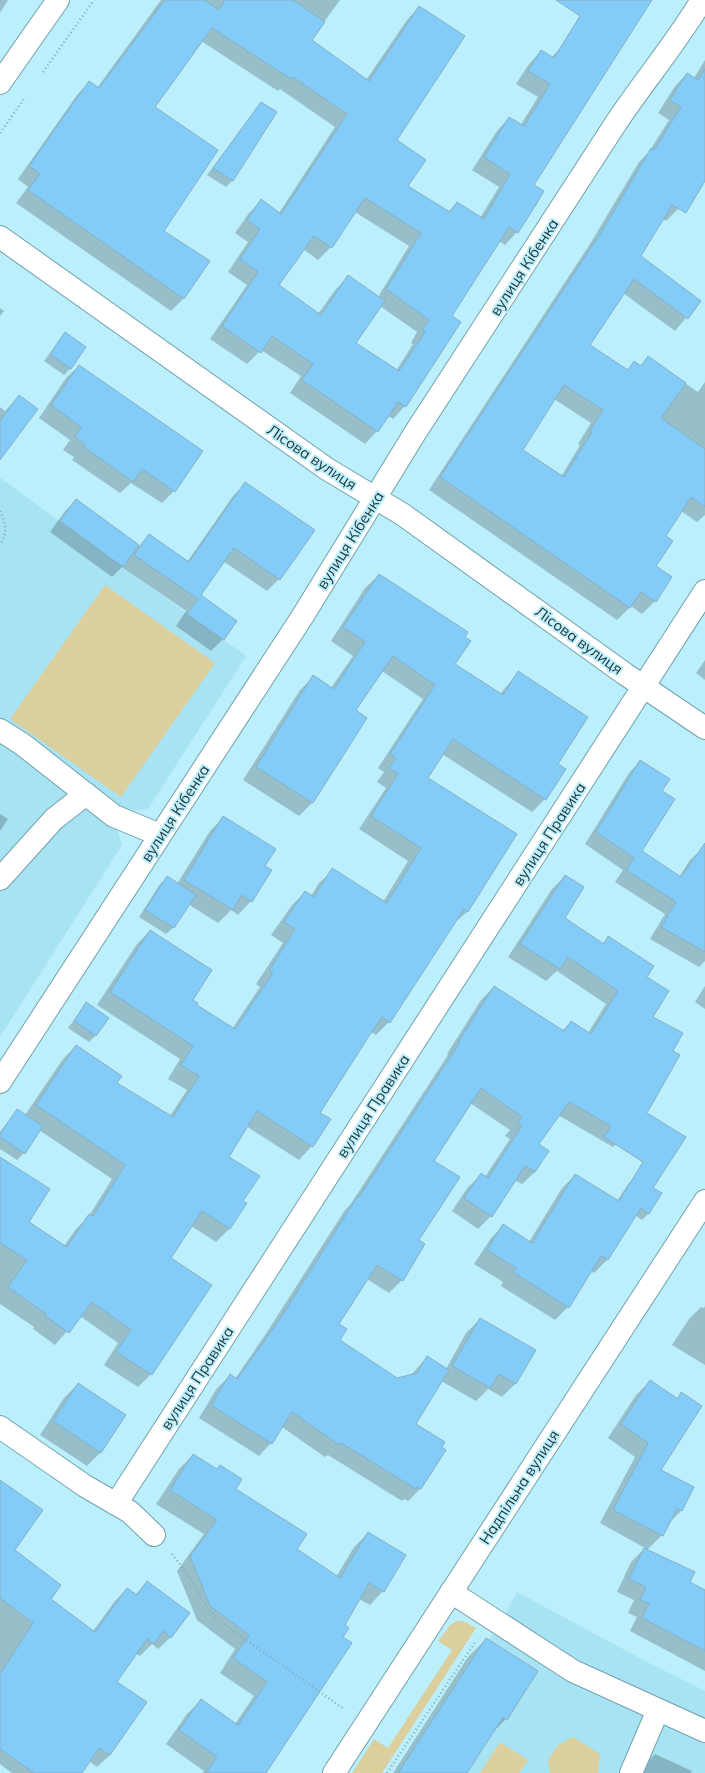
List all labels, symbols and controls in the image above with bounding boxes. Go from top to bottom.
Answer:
street label: вулиця Кібенка [486,215,562,319]
street label: Лісова вулиця [264,420,360,494]
street label: вулиця Кібенка [312,488,388,592]
street label: Лісова вулиця [531,602,627,678]
street label: вулиця Кібенка [137,761,213,865]
street label: вулиця Правика [509,779,589,889]
street label: вулиця Правика [333,1051,413,1161]
street label: вулиця Правика [157,1323,237,1433]
street label: Надпільна вулиця [475,1426,563,1548]

